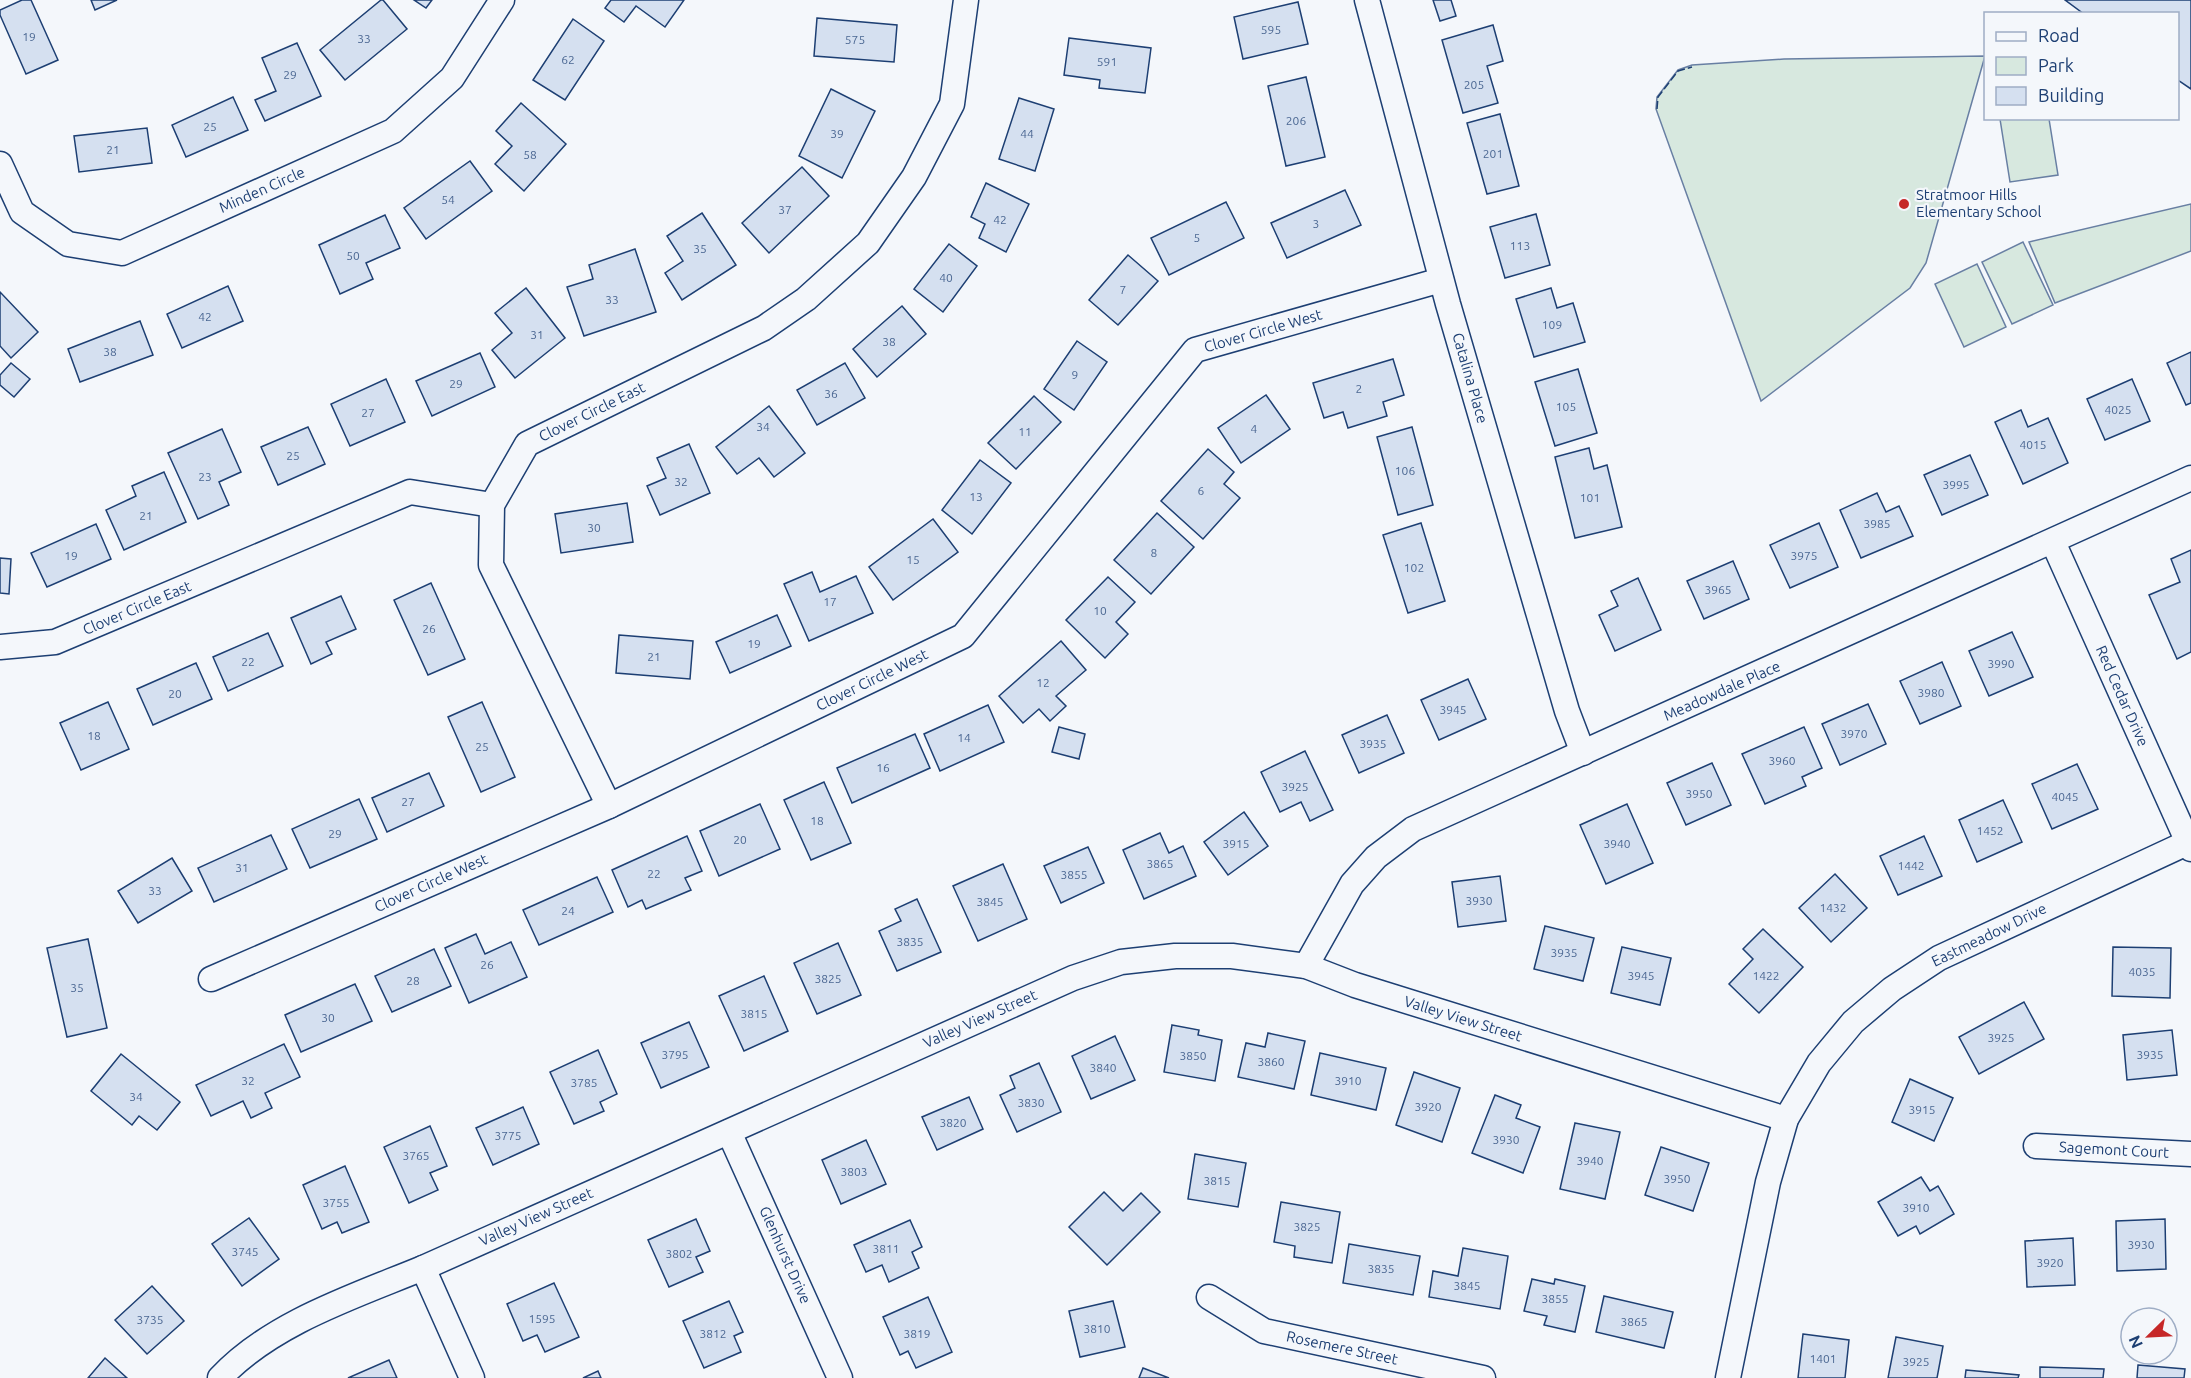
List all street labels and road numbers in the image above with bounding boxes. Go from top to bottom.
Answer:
street label: Minden Circle [216,163,307,216]
street label: Clover Circle West [1202,306,1324,356]
street label: Catalina Place [1449,331,1492,425]
street label: Clover Circle East [536,378,648,445]
street label: Clover Circle East [80,577,194,638]
street label: Red Cedar Drive [2093,643,2152,749]
street label: Clover Circle West [813,645,930,714]
street label: Meadowdale Place [1661,657,1783,724]
street label: Clover Circle West [372,850,490,915]
street label: Eastmeadow Drive [1929,899,2049,970]
street label: Valley View Street [920,986,1039,1051]
street label: Valley View Street [1402,992,1524,1045]
street label: Sagemont Court [2059,1138,2170,1161]
street label: Valley View Street [476,1184,595,1249]
street label: Glenhurst Drive [756,1203,815,1306]
street label: Rosemere Street [1285,1327,1399,1368]

